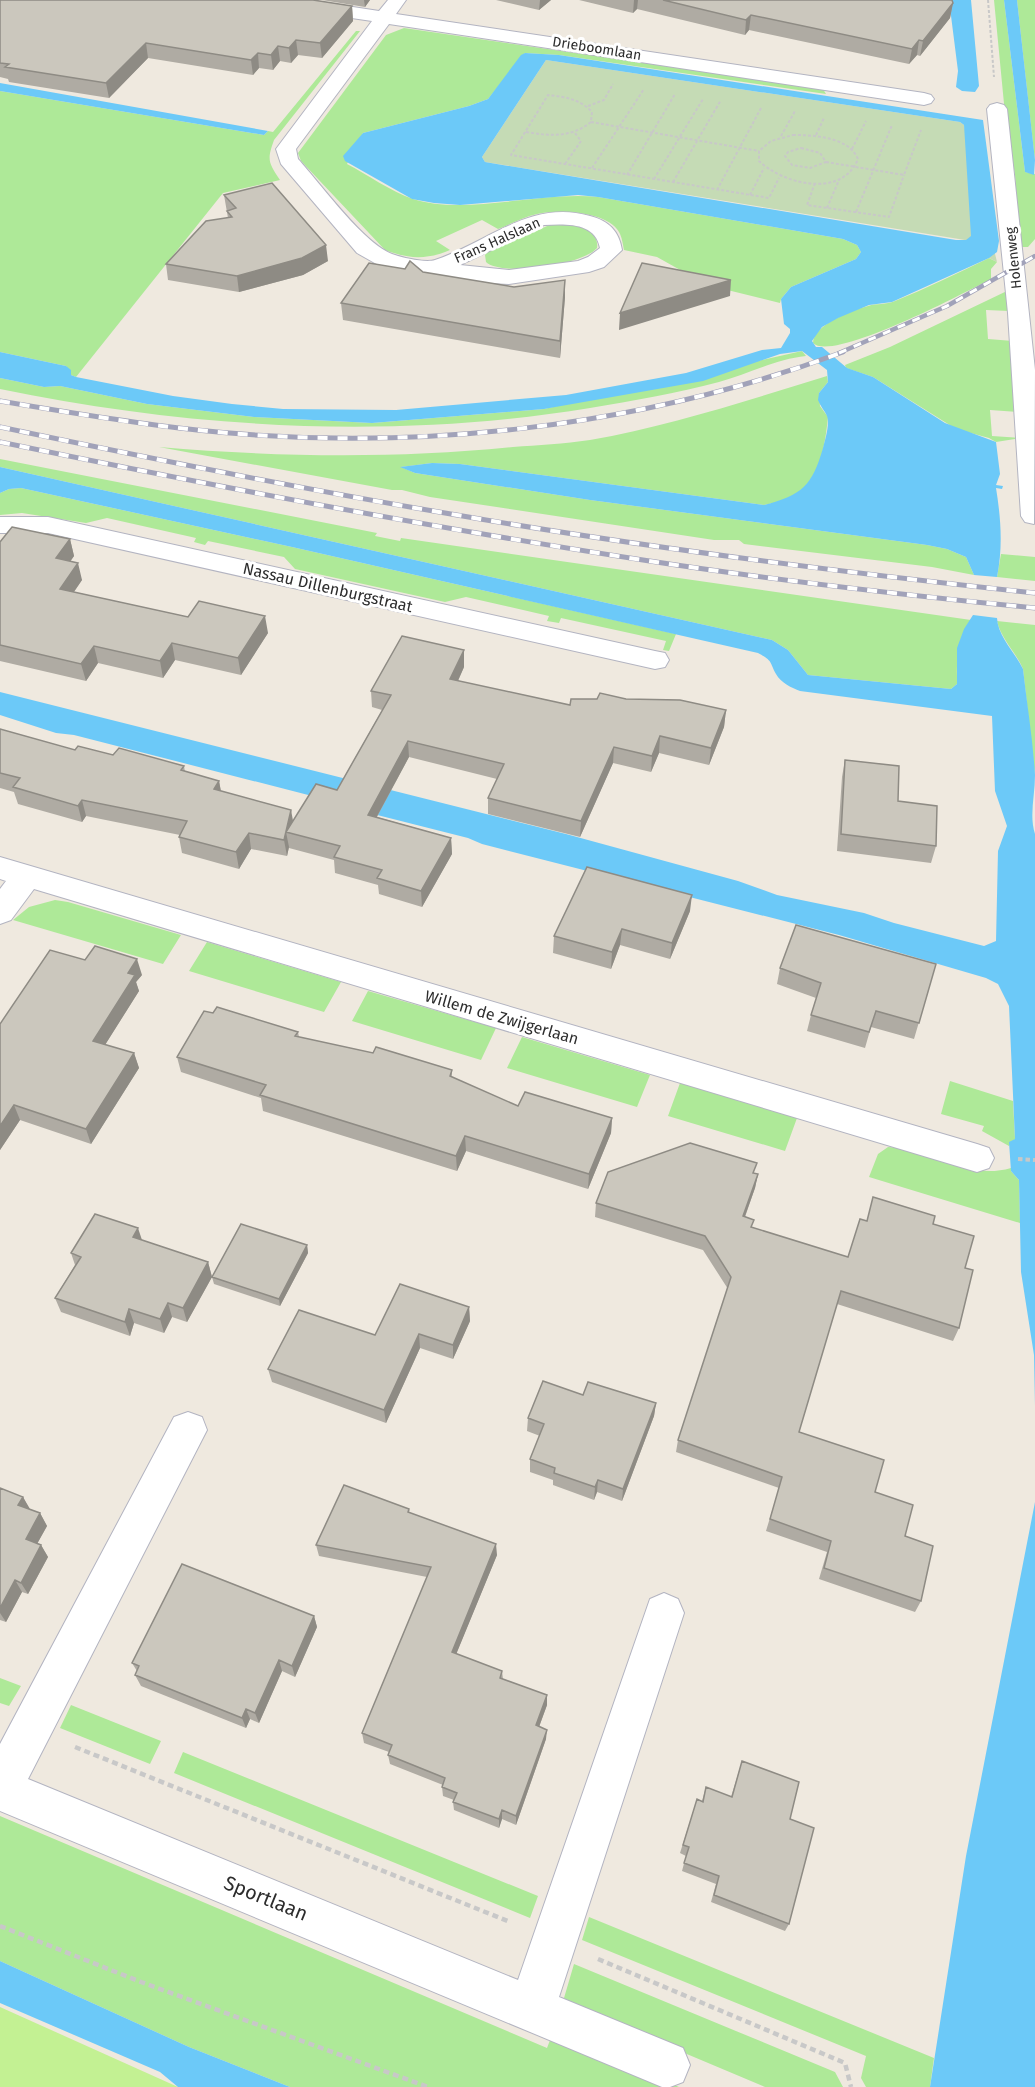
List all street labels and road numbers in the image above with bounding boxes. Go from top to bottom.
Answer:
street label: Drieboomlaan [551,33,643,64]
street label: Frans Halslaan [452,214,543,267]
street label: Holenweg [1002,225,1025,290]
street label: Nassau Dillenburgstraat [241,559,415,616]
street label: Willem de Zwijgerlaan [423,986,581,1049]
street label: Sportlaan [221,1870,311,1926]

